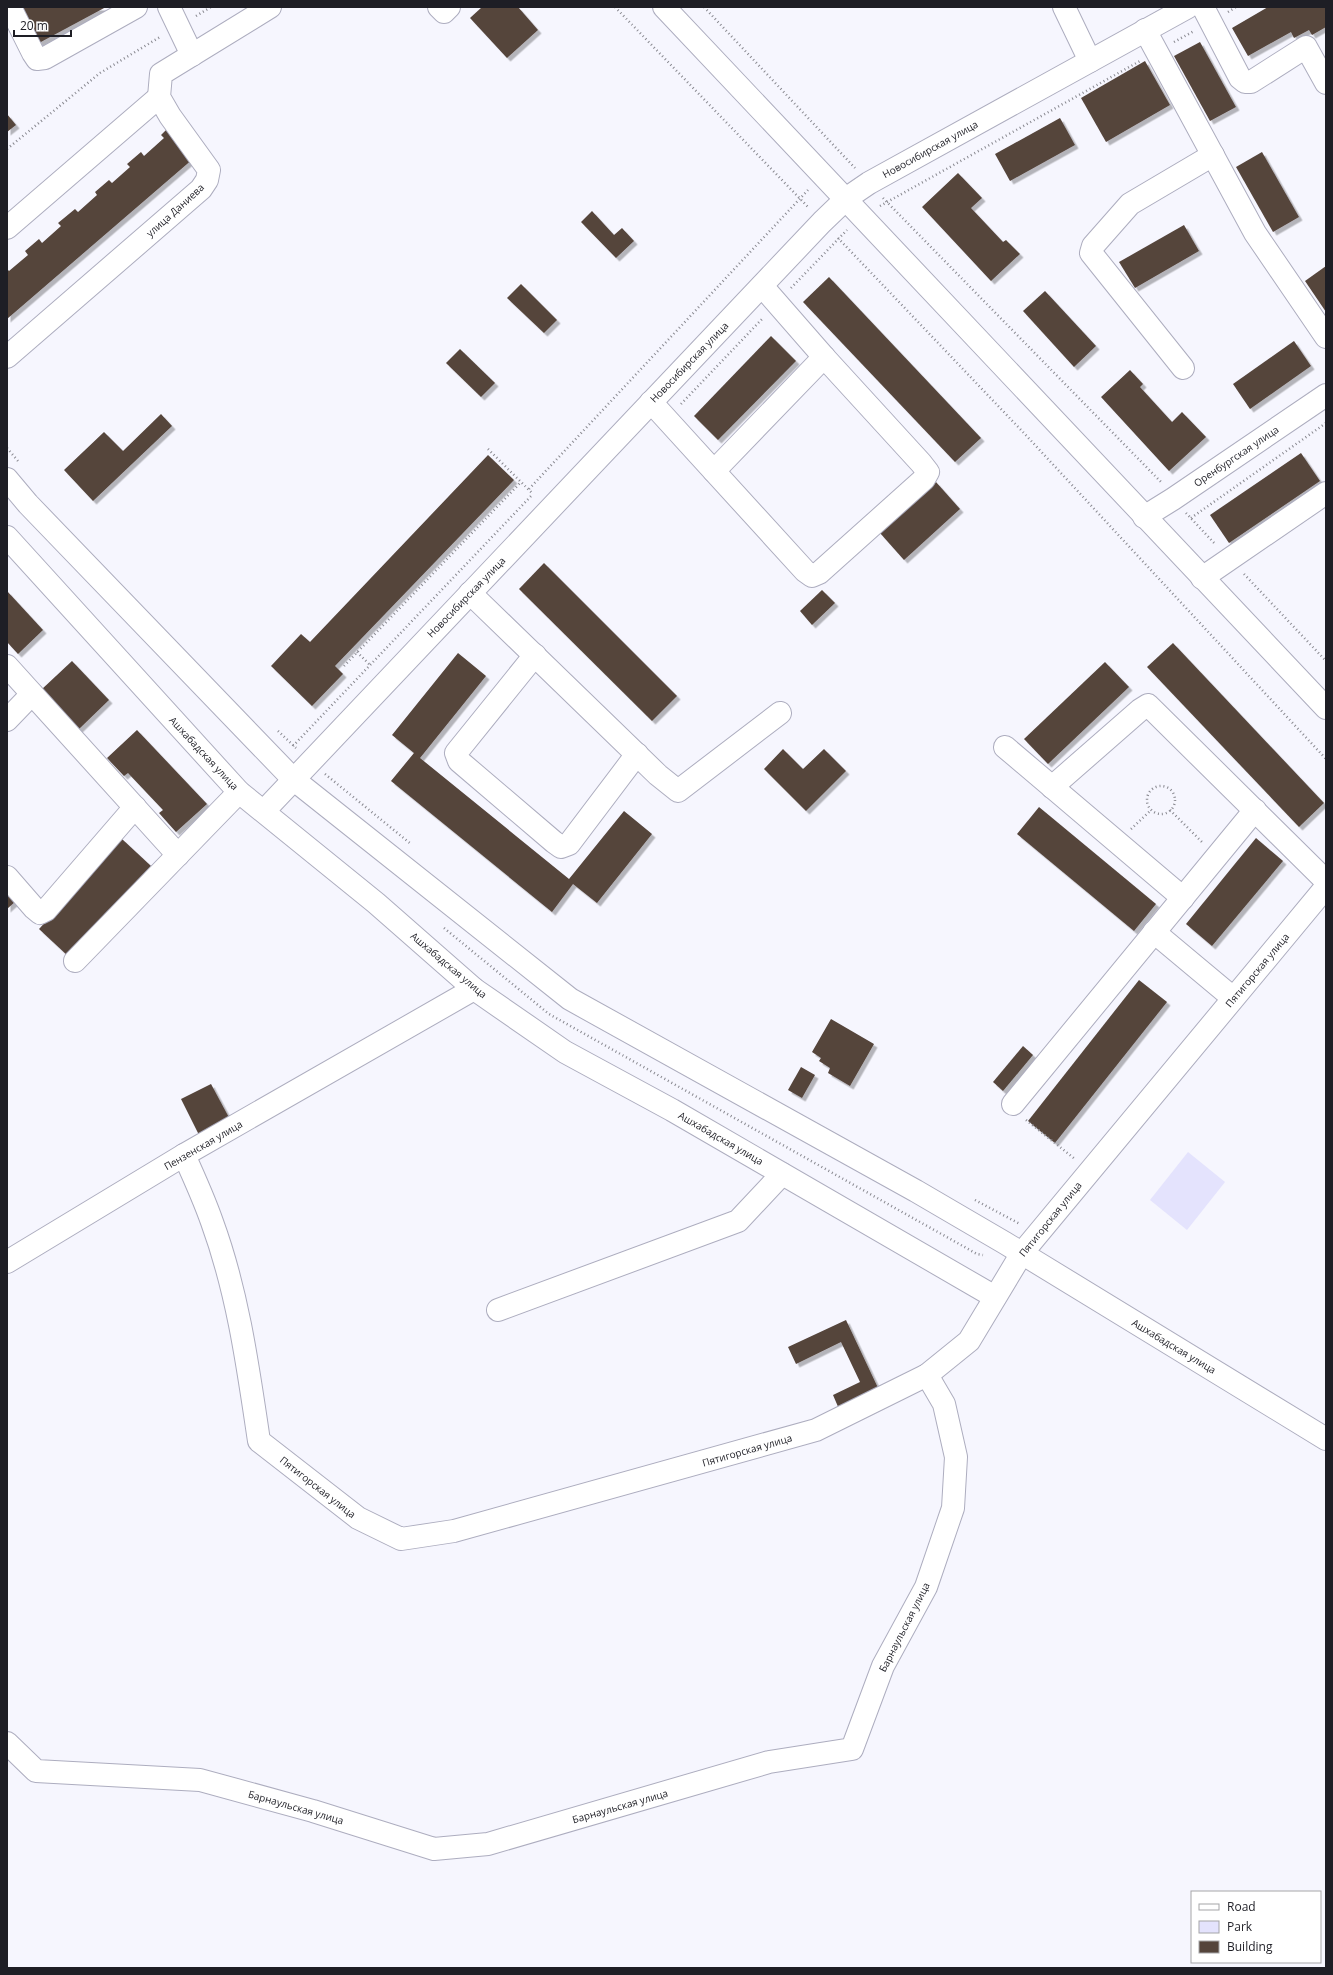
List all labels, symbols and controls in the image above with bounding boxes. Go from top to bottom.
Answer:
scale bar [14,12,71,38]
text: 20 m [20,17,48,34]
street label: Новосибирская улица [880,117,980,181]
street label: улица Даниева [143,180,207,240]
street label: Новосибирская улица [647,319,731,405]
street label: Оренбургская улица [1191,422,1281,490]
street label: Новосибирская улица [424,554,508,640]
street label: Ашхабадская улица [166,713,242,793]
street label: Ашхабадская улица [408,929,490,1001]
street label: Пятигорская улица [1222,930,1292,1010]
street label: Ашхабадская улица [676,1108,766,1168]
street label: Пензенская улица [161,1117,245,1173]
street label: Пятигорская улица [1015,1178,1085,1260]
street label: Ашхабадская улица [1129,1315,1219,1377]
street label: Пятигорская улица [700,1430,794,1470]
street label: Пятигорская улица [277,1453,359,1521]
street label: Барнаульская улица [875,1580,933,1674]
street label: Барнаульская улица [571,1786,669,1826]
street label: Барнаульская улица [247,1787,345,1827]
legend [1191,1891,1321,1963]
text: Road [1227,1898,1256,1915]
text: Park [1227,1918,1253,1935]
text: Building [1227,1938,1273,1955]

